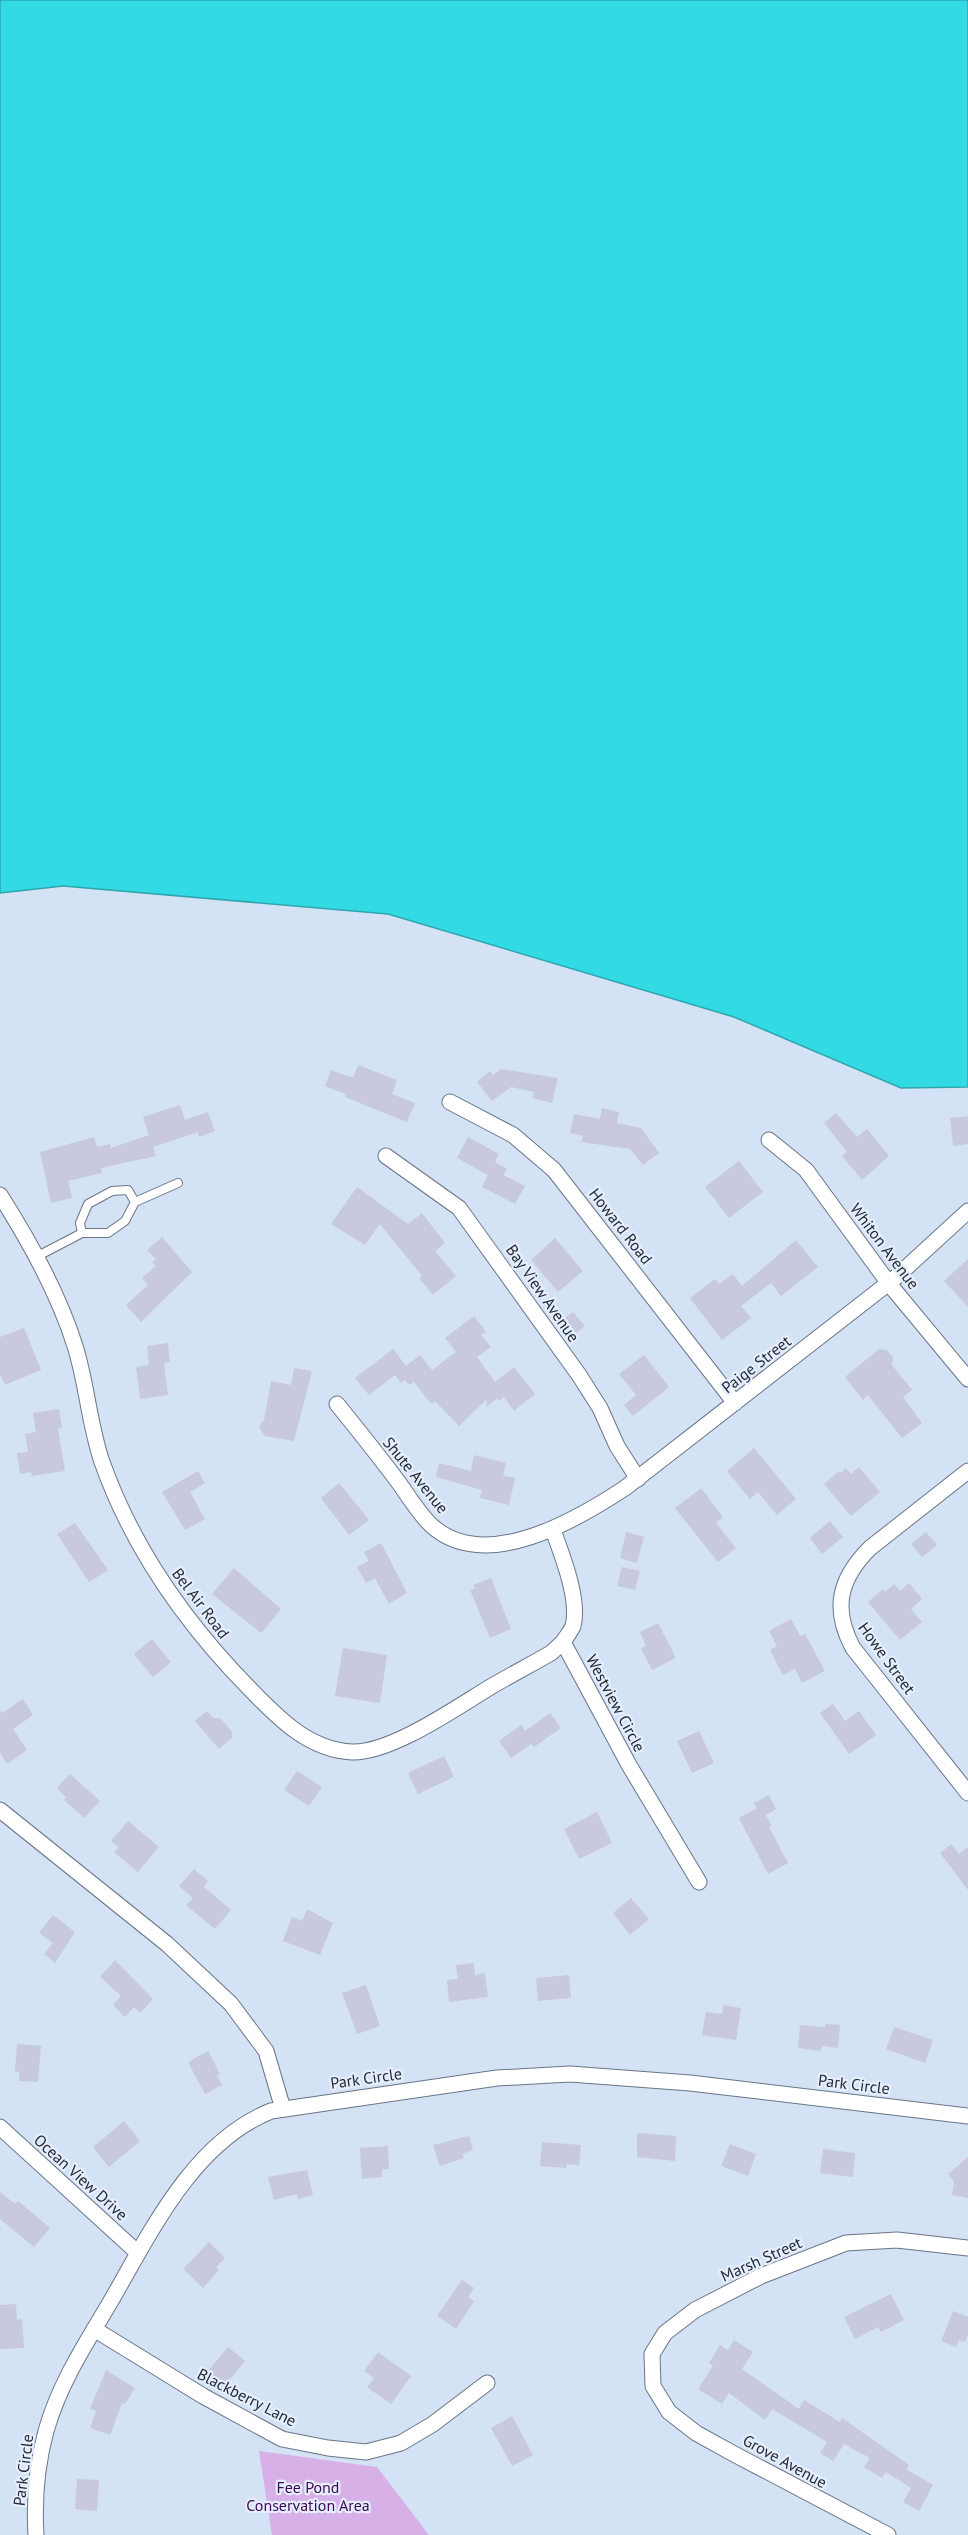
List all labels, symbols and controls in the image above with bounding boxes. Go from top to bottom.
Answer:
street label: Howard Road [585,1184,657,1268]
street label: Whiton Avenue [846,1199,924,1293]
street label: Bay View Avenue [502,1240,584,1346]
street label: Paige Street [717,1330,795,1397]
street label: Shute Avenue [379,1433,453,1517]
street label: Bel Air Road [168,1564,234,1642]
street label: Howe Street [854,1618,920,1698]
street label: Westview Circle [582,1651,650,1755]
street label: Park Circle [329,2063,403,2093]
street label: Park Circle [817,2070,891,2098]
street label: Ocean View Drive [30,2130,132,2224]
street label: Marsh Street [717,2232,805,2286]
street label: Blackberry Lane [194,2363,300,2431]
street label: Grove Avenue [739,2430,831,2492]
street label: Park Circle [9,2433,37,2507]
park label: Fee Pond Conservation Area [246,2477,370,2515]

